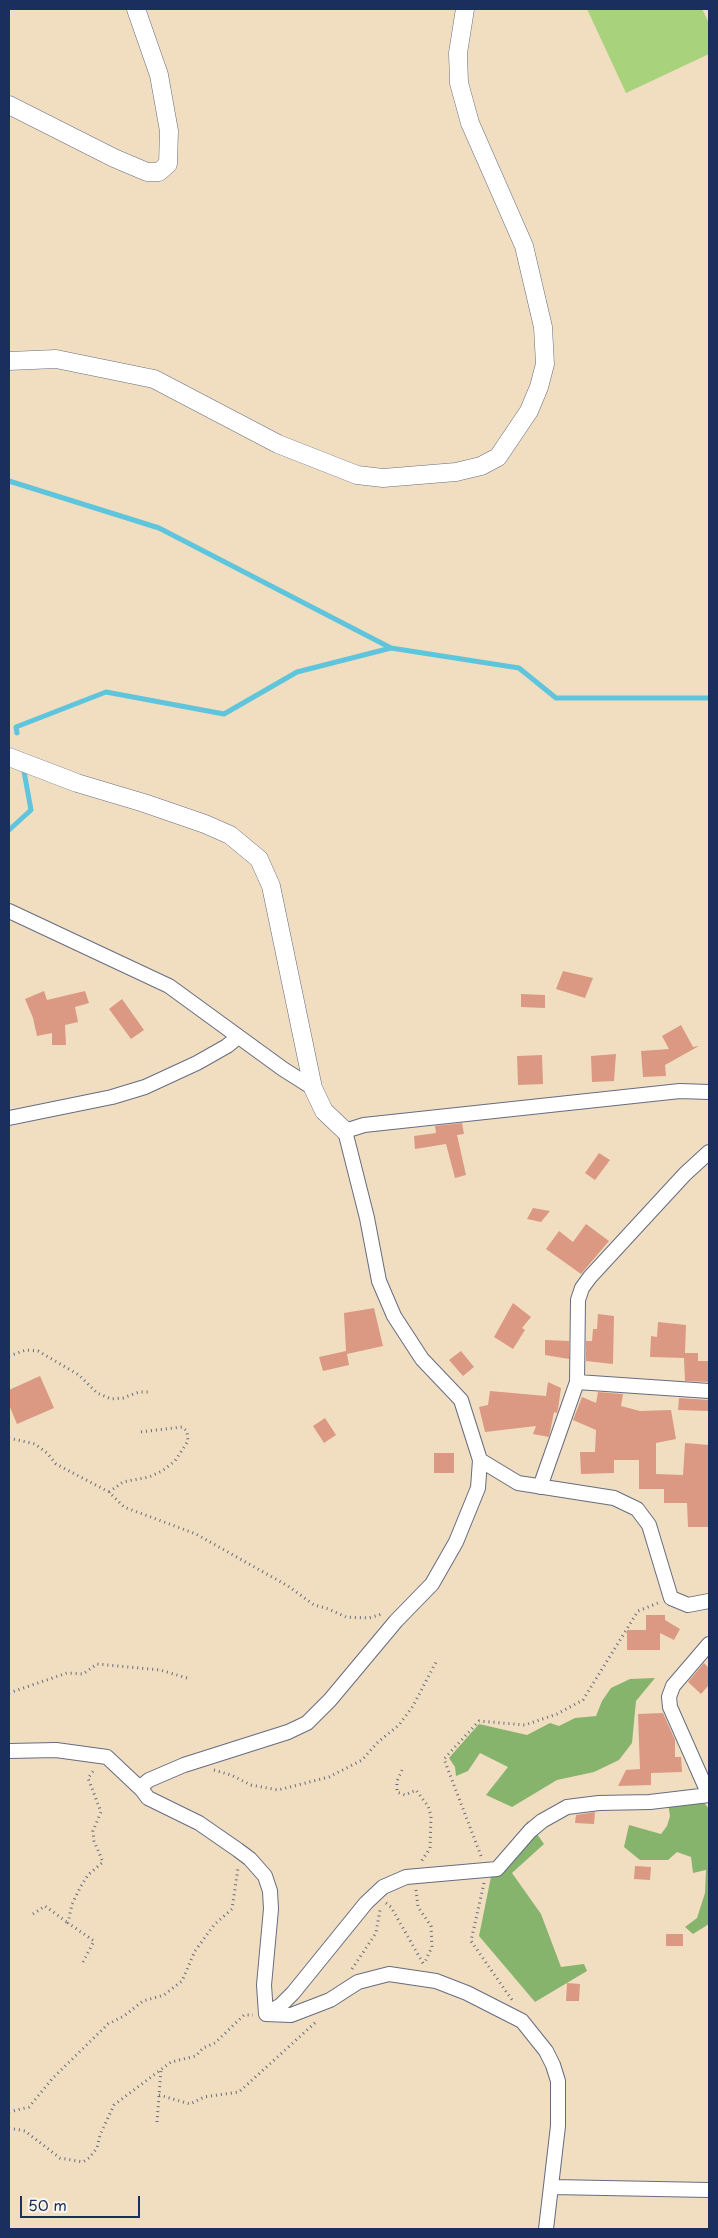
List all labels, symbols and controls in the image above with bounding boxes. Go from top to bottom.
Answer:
scale bar [22,2186,142,2218]
text: 50 m [28,2193,67,2216]

